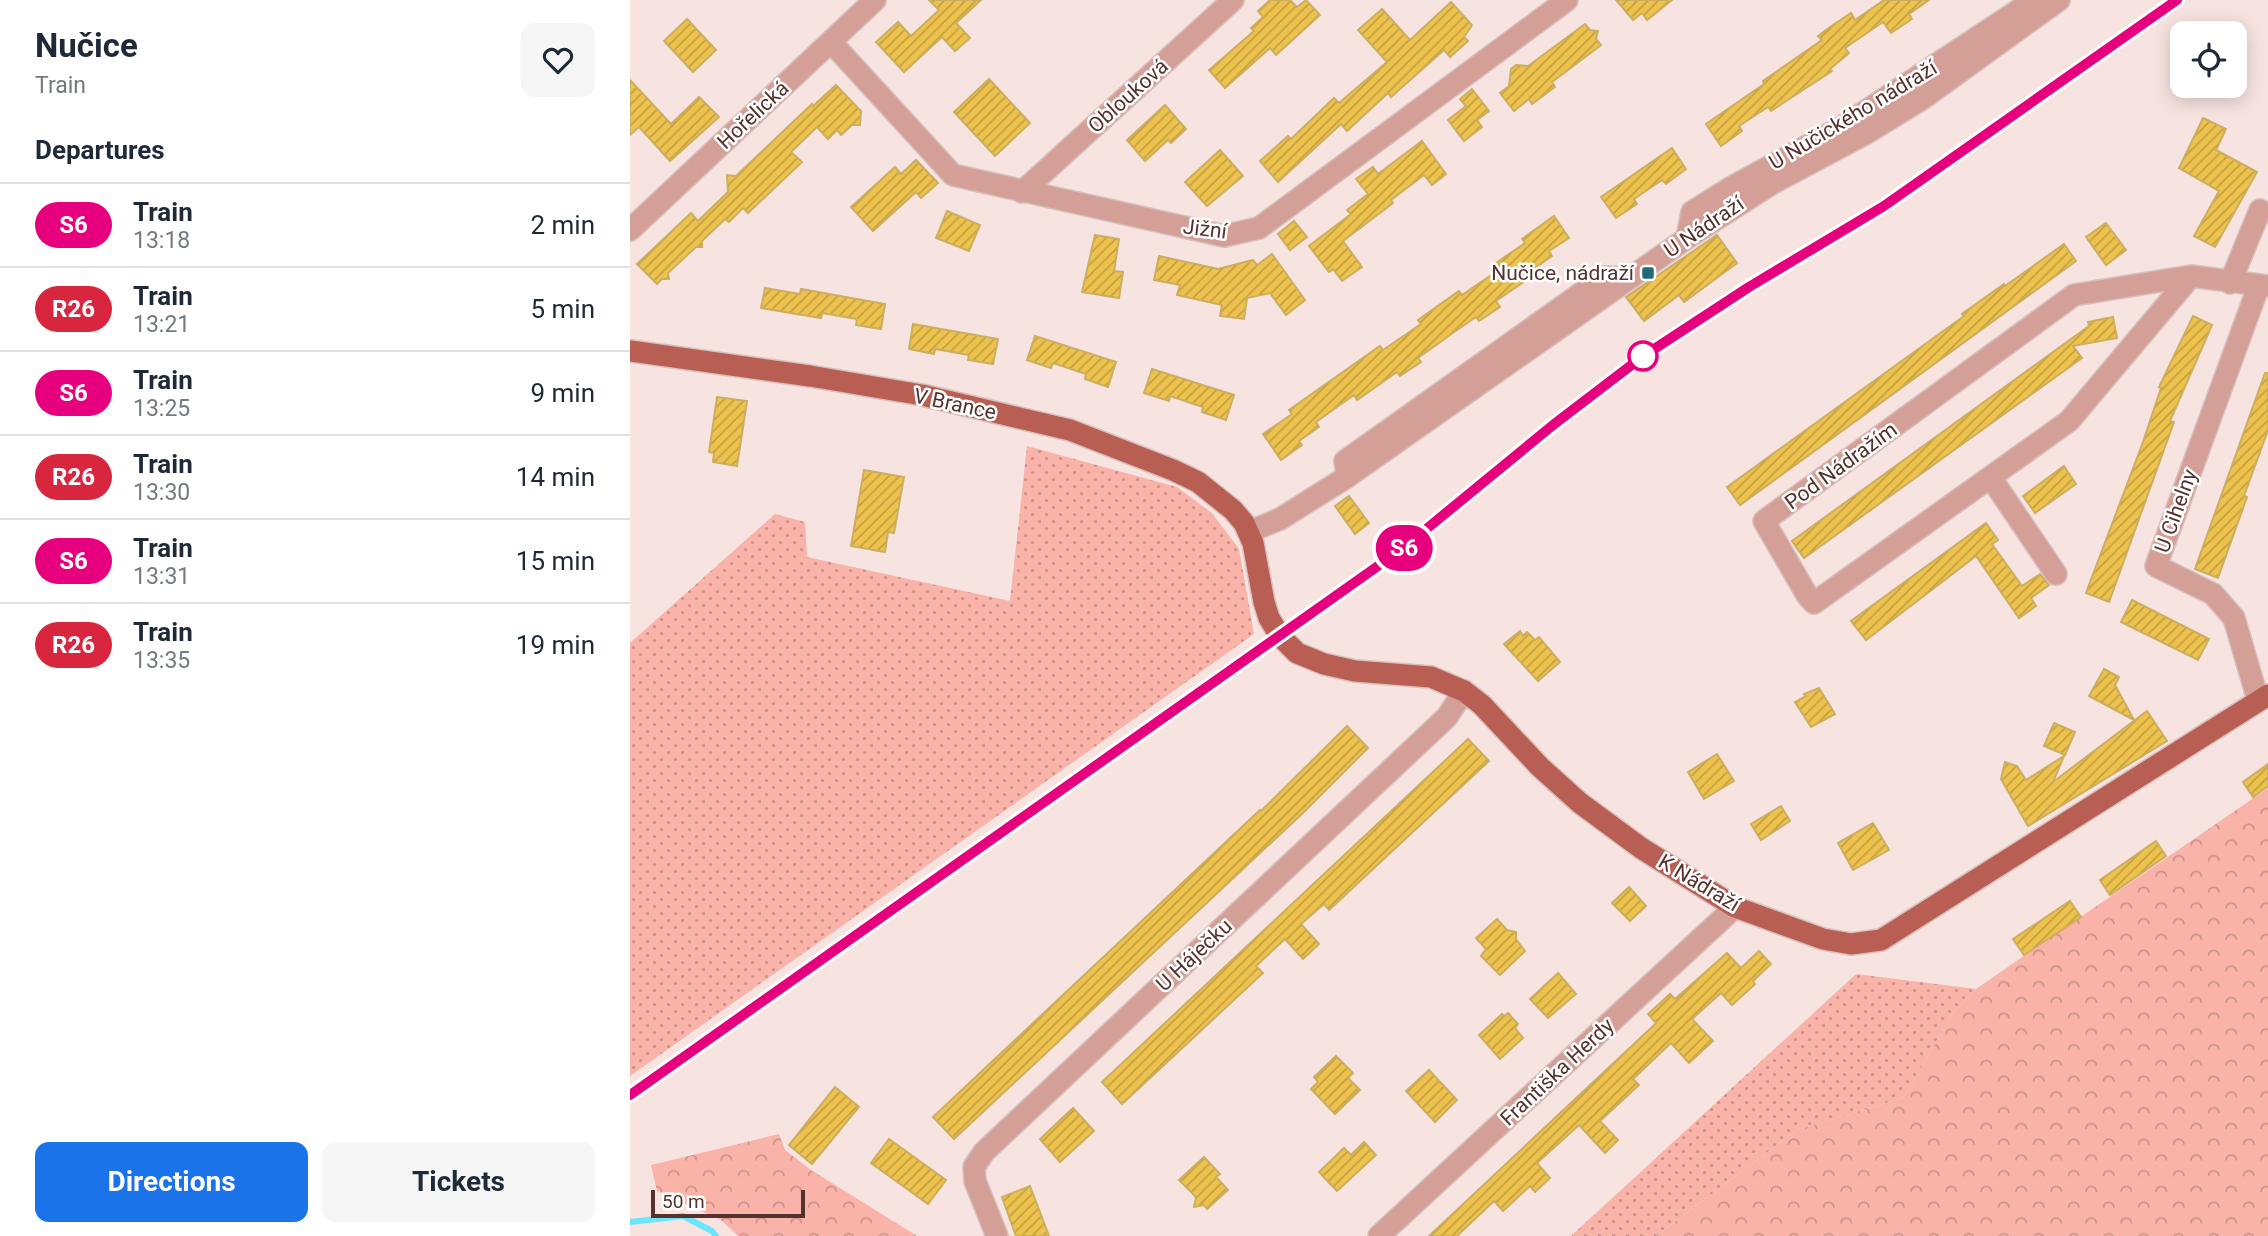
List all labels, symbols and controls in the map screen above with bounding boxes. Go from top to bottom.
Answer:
map controls [2170,21,2247,98]
button: locate [2170,21,2247,98]
button: heart [521,23,595,97]
text: Nučice [35,26,138,65]
street label: Oblouková [1083,54,1173,138]
street label: U Nučického nádraží [1765,55,1942,175]
text: Train [35,72,86,99]
street label: Hořelická [713,76,793,154]
text: Departures [35,135,165,165]
street label: U Nádraží [1660,191,1749,262]
text: Train [133,197,193,227]
text: 2 min [530,210,595,240]
text: S6 [59,211,88,239]
street label: Jižní [1182,214,1229,244]
text: 13:18 [133,227,190,254]
place label: Nučice, nádraží [1491,261,1635,285]
marker: Nučice, nádraží [1640,265,1656,281]
text: Train [133,281,193,311]
text: 5 min [530,294,595,324]
text: R26 [52,295,95,323]
text: 13:21 [133,311,190,338]
unlabelled marker [1628,341,1658,371]
text: Train [133,365,193,395]
text: 9 min [530,378,595,408]
text: S6 [59,379,88,407]
street label: V Brance [912,384,998,424]
text: 13:25 [133,395,190,422]
street label: Pod Nádražím [1780,417,1902,515]
text: Train [133,449,193,479]
text: 14 min [516,462,595,492]
text: R26 [52,463,95,491]
street label: U Cihelny [2150,466,2202,556]
text: 13:30 [133,479,190,506]
line badge: S6 [1372,525,1436,571]
text: Train [133,533,193,563]
text: S6 [1390,534,1418,562]
text: 15 min [516,546,595,576]
text: S6 [59,547,88,575]
text: 13:31 [133,563,190,590]
text: Train [133,617,193,647]
text: 19 min [516,630,595,660]
text: R26 [52,631,95,659]
text: 13:35 [133,647,190,674]
street label: K Nádraží [1654,849,1745,917]
street label: U Háječku [1151,914,1237,996]
street label: Františka Herdy [1495,1013,1619,1131]
button: Directions [35,1142,308,1222]
button: Tickets [322,1142,595,1222]
scale bar [651,1187,805,1219]
text: 50 m [662,1190,705,1213]

